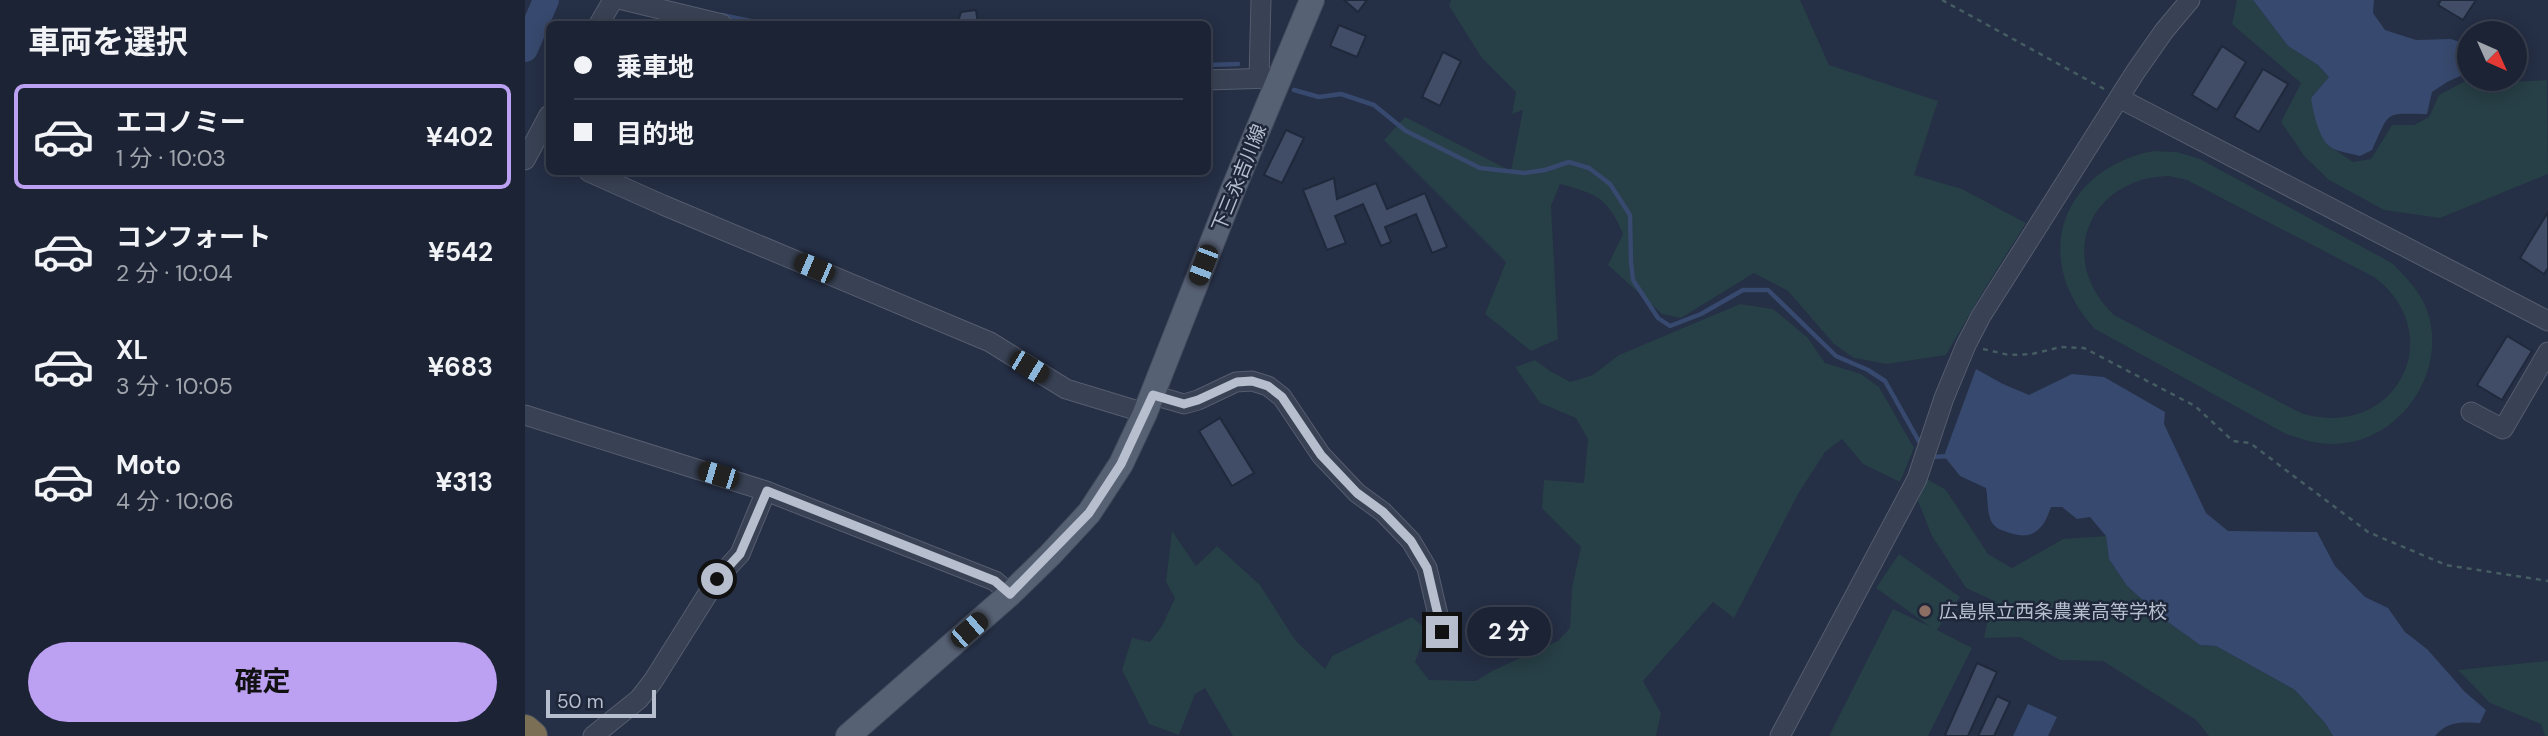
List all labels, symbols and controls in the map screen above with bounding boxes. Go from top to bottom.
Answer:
text: 車両を選択 [28,21,188,63]
north arrow [2457,21,2527,91]
map controls [2457,21,2527,91]
text: 乗車地 [616,50,694,84]
icon: car [32,105,95,168]
text: エコノミー [116,105,246,139]
text: 目的地 [616,117,694,151]
text: ¥402 [426,120,493,154]
street label: 下三永吉川線 [1206,120,1272,236]
text: 1 分 · 10:03 [116,143,226,173]
icon: car [32,220,95,283]
text: コンフォート [116,220,271,254]
text: ¥542 [428,235,493,269]
car [1186,242,1221,288]
car [791,250,838,286]
text: 2 分 · 10:04 [116,258,232,288]
text: XL [116,333,148,367]
icon: car [32,335,95,398]
car [1006,347,1053,387]
text: ¥683 [427,350,493,384]
text: 3 分 · 10:05 [116,371,233,401]
text: Moto [116,448,181,482]
icon: car [32,450,95,513]
car [695,459,742,491]
text: ¥313 [435,465,493,499]
text: 4 分 · 10:06 [116,486,234,516]
route start [701,563,733,595]
place label: 広島県立西条農業高等学校 [1939,599,2167,624]
marker: 広島県立西条農業高等学校 [1917,603,1933,619]
car [947,608,992,652]
callout: 2 分 [1467,608,1551,656]
route end [1426,616,1458,648]
text: 2 分 [1488,616,1530,646]
button: 確定 [28,642,497,722]
scale bar [546,687,656,719]
text: 50 m [557,689,604,714]

